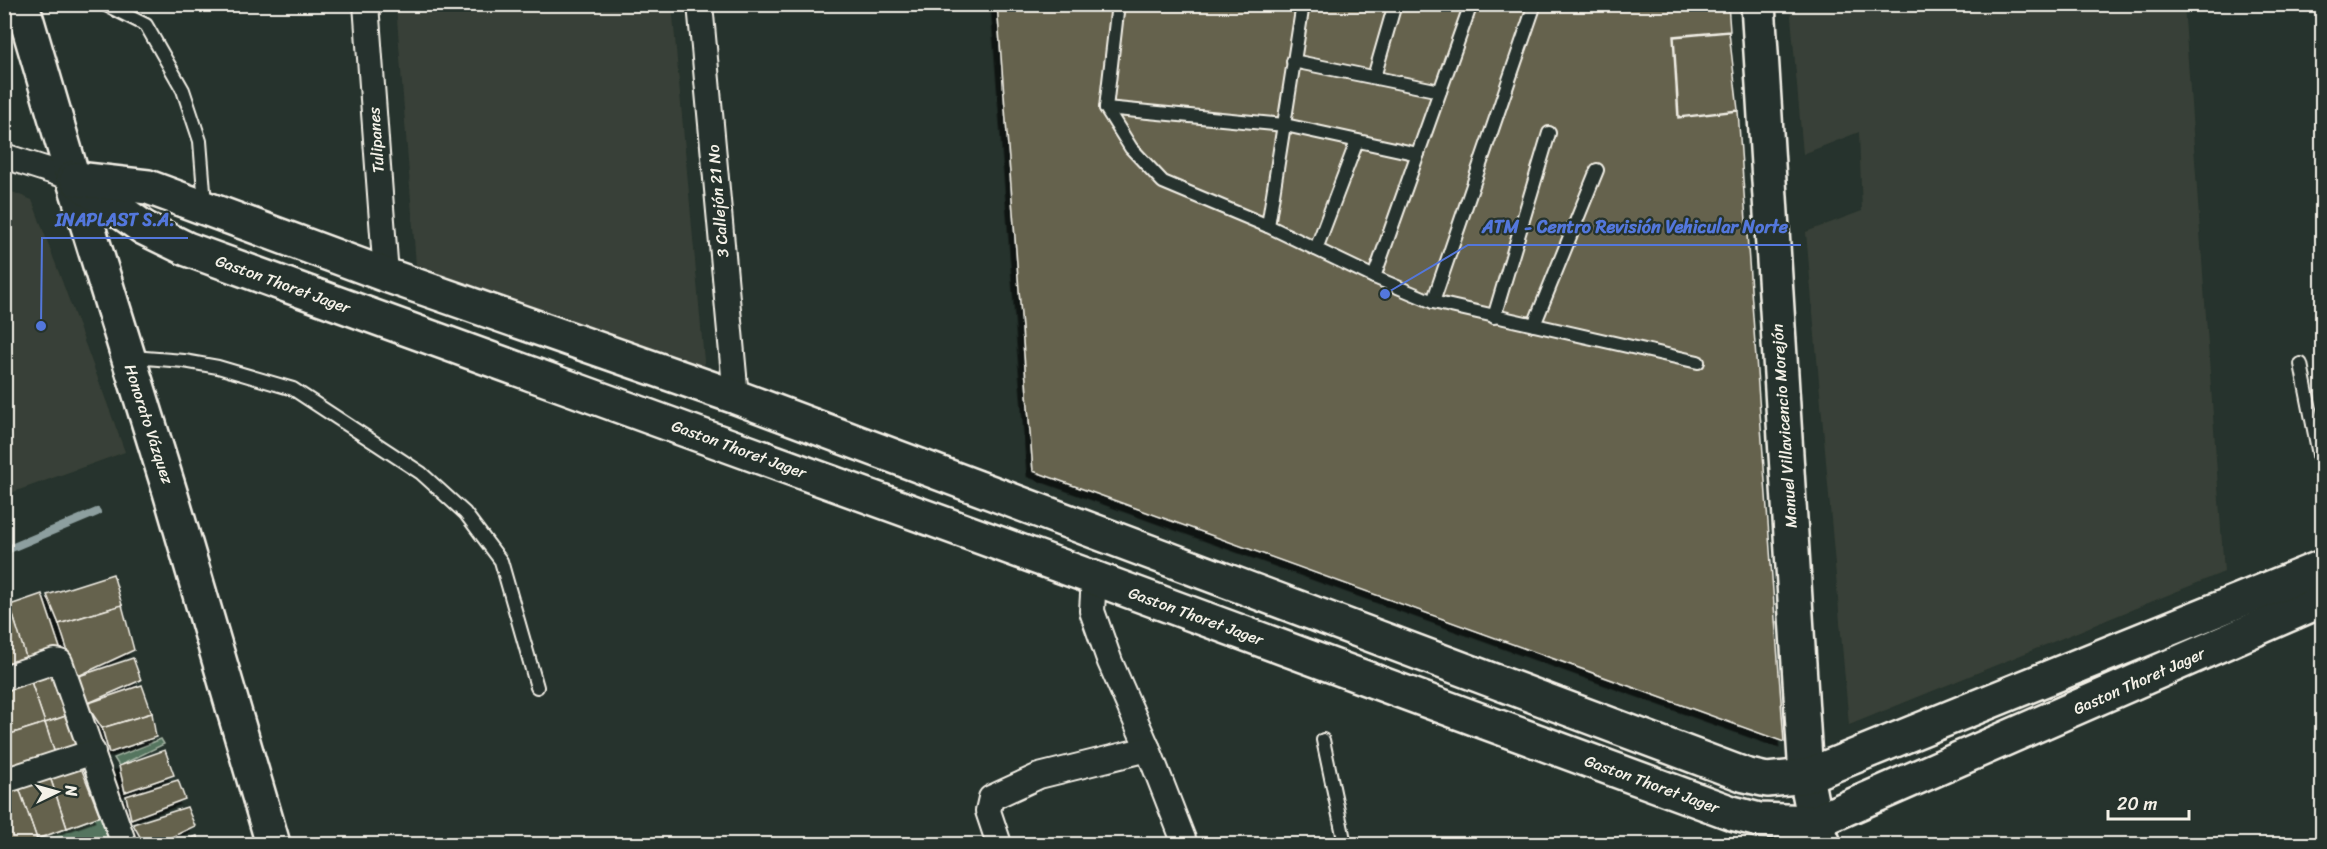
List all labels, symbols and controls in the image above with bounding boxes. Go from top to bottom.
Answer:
street label: Tulipanes [359,106,393,174]
street label: 3 Callejón 21 No [699,143,737,259]
callout: INAPLAST S.A. [42,202,188,238]
text: INAPLAST S.A. [54,204,175,236]
callout: ATM - Centro Revisión Vehicular Norte [1468,209,1801,245]
text: ATM - Centro Revisión Vehicular Norte [1481,211,1789,243]
street label: Gaston Thoret Jager [211,246,356,322]
street label: Manuel Villavicencio Morejón [1762,322,1806,529]
street label: Honorato Vázquez [116,360,182,488]
street label: Gaston Thoret Jager [667,411,812,487]
street label: Gaston Thoret Jager [1124,578,1269,654]
street label: Gaston Thoret Jager [2068,638,2211,723]
street label: Gaston Thoret Jager [1580,746,1725,822]
north arrow [27,762,87,822]
text: N [56,783,86,798]
scale bar [2108,783,2189,821]
text: 20 m [2117,788,2157,820]

